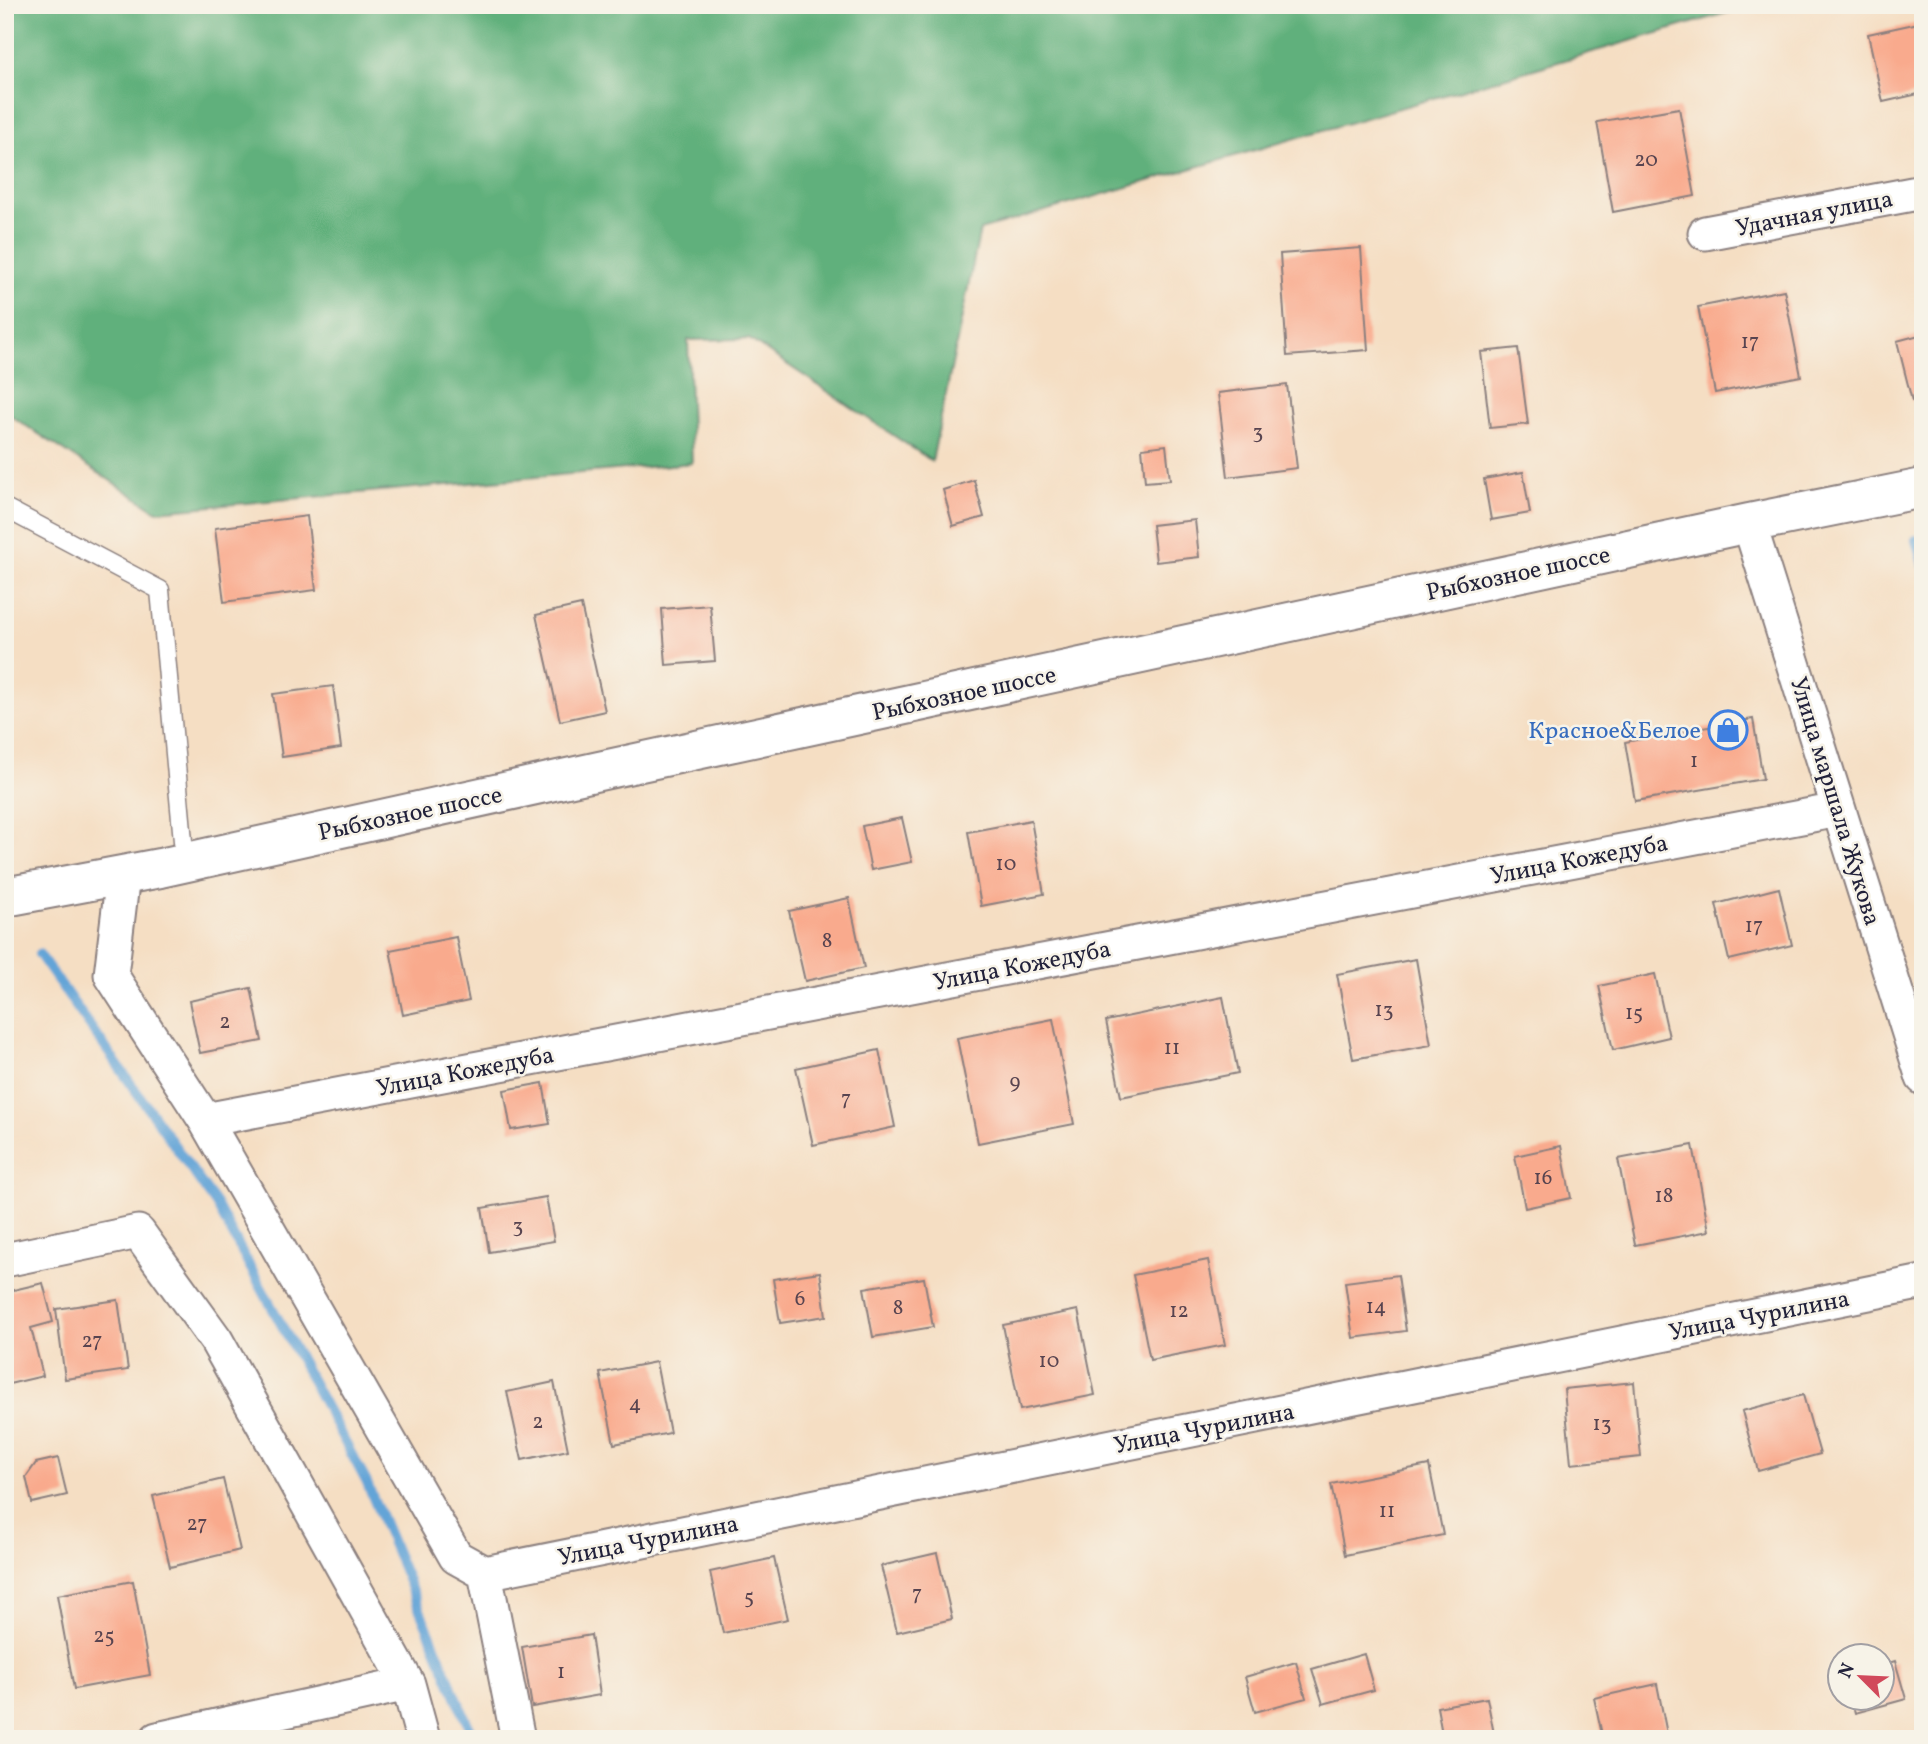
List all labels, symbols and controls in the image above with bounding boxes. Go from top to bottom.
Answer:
house number: 20 [1634,146,1658,175]
street label: Удачная улица [1733,183,1896,247]
house number: 17 [1741,328,1759,357]
house number: 3 [1253,418,1263,447]
street label: Рыбхозное шоссе [1423,539,1614,611]
street label: Рыбхозное шоссе [869,659,1060,731]
street label: Улица маршала Жукова [1780,673,1888,930]
shop icon: Красное&Белое [1707,709,1749,751]
place label: Красное&Белое [1528,715,1701,749]
house number: 1 [1690,747,1698,776]
street label: Рыбхозное шоссе [315,779,506,851]
street label: Улица Кожедуба [1488,827,1671,895]
house number: 10 [996,850,1016,879]
house number: 17 [1745,912,1763,941]
house number: 8 [822,927,832,956]
street label: Улица Кожедуба [931,933,1114,1001]
house number: 13 [1375,996,1393,1025]
house number: 15 [1625,999,1643,1028]
house number: 2 [219,1008,231,1037]
house number: 11 [1164,1034,1180,1063]
street label: Улица Кожедуба [374,1039,557,1107]
house number: 9 [1010,1068,1021,1097]
house number: 7 [841,1085,851,1114]
house number: 16 [1534,1164,1552,1193]
house number: 18 [1655,1182,1673,1211]
house number: 3 [513,1212,523,1241]
street label: Улица Чурилина [1666,1283,1853,1351]
house number: 6 [795,1285,805,1314]
house number: 14 [1366,1293,1386,1322]
house number: 8 [893,1294,903,1323]
house number: 12 [1169,1297,1189,1326]
house number: 27 [82,1327,102,1356]
house number: 10 [1039,1347,1059,1376]
house number: 4 [629,1390,641,1419]
street label: Улица Чурилина [1111,1396,1298,1464]
house number: 2 [532,1408,544,1437]
house number: 13 [1593,1410,1611,1439]
house number: 11 [1379,1497,1395,1526]
street label: Улица Чурилина [555,1508,742,1576]
house number: 27 [187,1510,207,1539]
house number: 7 [912,1580,922,1609]
house number: 5 [744,1583,754,1612]
house number: 25 [93,1622,115,1651]
north arrow [1826,1642,1896,1712]
house number: 1 [557,1658,565,1687]
text: N [1833,1659,1862,1682]

